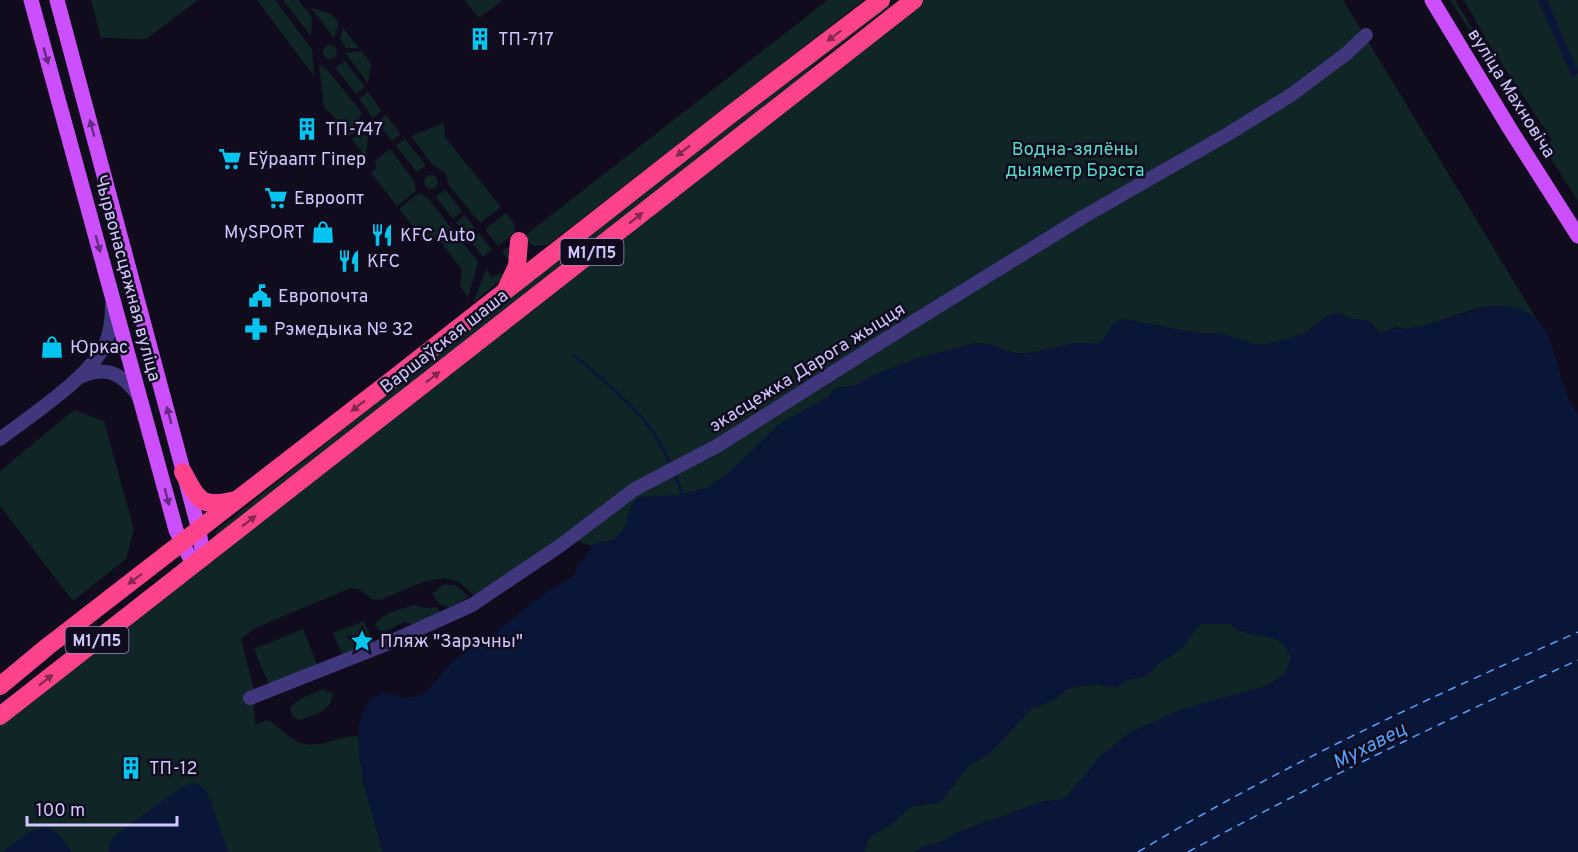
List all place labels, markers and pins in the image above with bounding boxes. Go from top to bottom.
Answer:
building icon: ТП-717 [467,26,493,52]
place label: ТП-717 [498,29,554,52]
building icon: ТП-747 [294,116,320,142]
place label: ТП-747 [325,119,383,142]
supermarket icon: Еўраапт Гіпер [217,146,243,172]
place label: Еўраапт Гіпер [248,149,366,172]
supermarket icon: Евроопт [263,185,289,211]
place label: Евроопт [294,188,364,211]
shop icon: MySPORT [310,219,336,245]
place label: MySPORT [224,222,305,245]
restaurant icon: KFC Auto [369,222,395,248]
place label: KFC Auto [400,225,476,248]
restaurant icon: KFC [336,248,362,274]
place label: KFC [367,251,400,274]
public building icon: Европочта [247,283,273,309]
place label: Европочта [278,286,368,309]
pharmacy icon: Рэмедыка № 32 [243,316,269,342]
place label: Рэмедыка № 32 [274,319,413,342]
shop icon: Юркас [39,334,65,360]
place label: Юркас [70,337,128,360]
place icon: Пляж "Зарэчны" [349,628,375,654]
place label: Пляж "Зарэчны" [380,631,523,654]
building icon: ТП-12 [118,755,144,781]
place label: ТП-12 [149,758,198,781]

